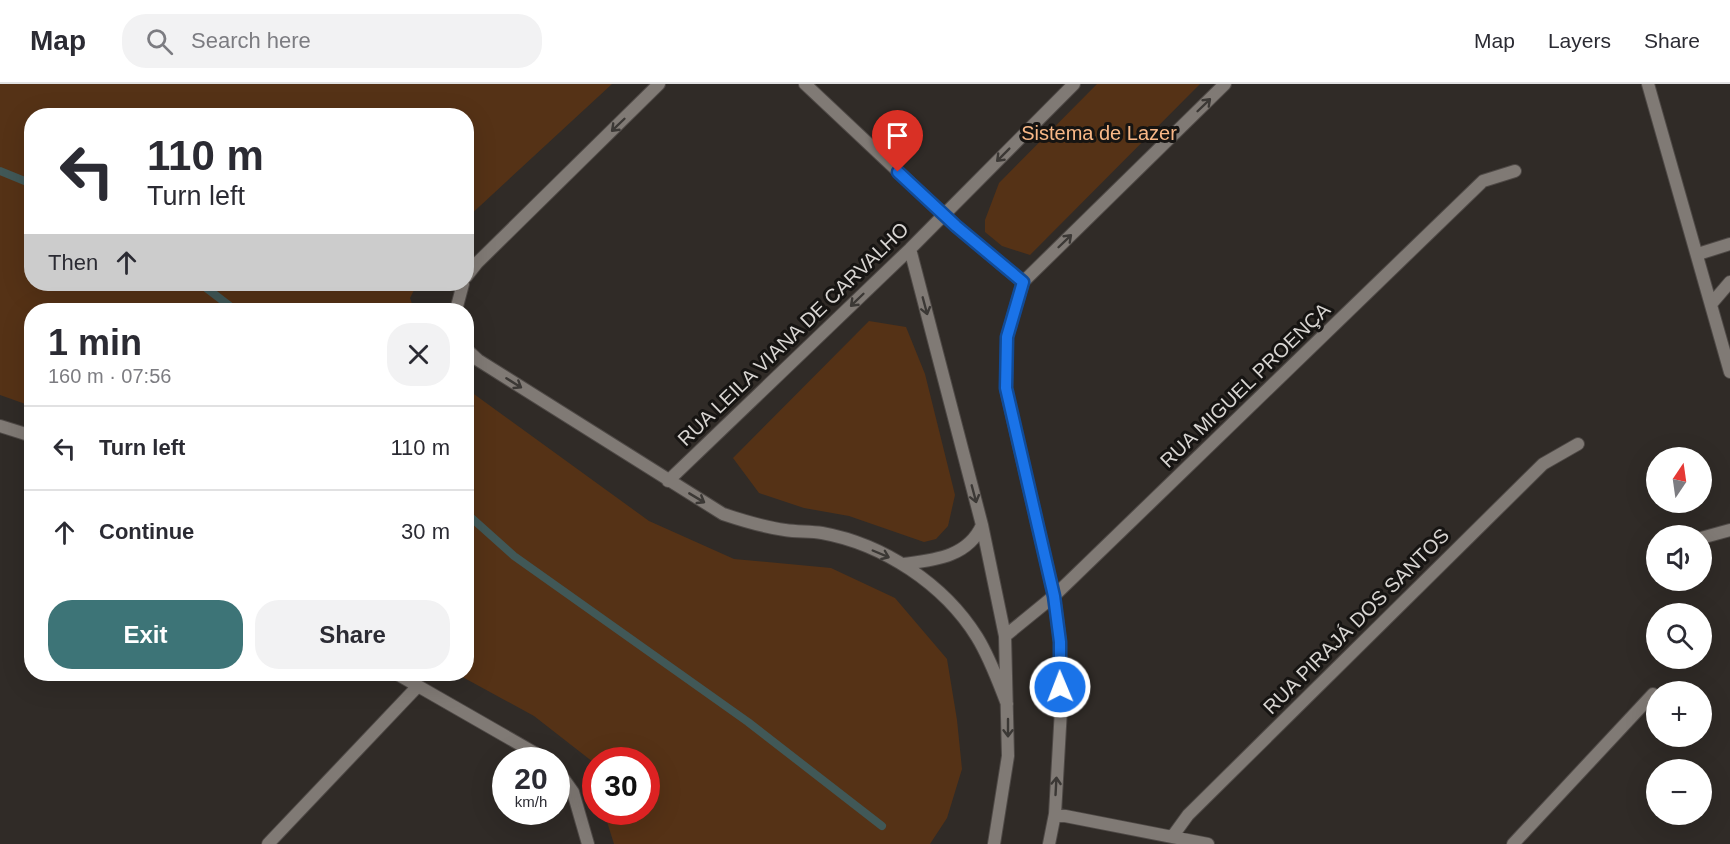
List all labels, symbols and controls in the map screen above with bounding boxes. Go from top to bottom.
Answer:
search box [122,14,542,68]
text: Map [30,25,86,56]
icon: search [143,25,176,58]
text: Search here [191,28,311,53]
text: Map [1474,29,1515,52]
text: Layers [1548,29,1611,52]
text: Share [1644,29,1700,52]
one-way arrow [1197,97,1212,112]
pin [872,110,923,172]
one-way arrow [610,118,625,132]
icon: arrive [881,119,914,152]
park label: Sistema de Lazer [1021,122,1177,144]
icon: left [48,132,126,210]
text: 110 m [147,132,264,179]
one-way arrow [996,148,1011,163]
text: Turn left [147,181,245,211]
street label: RUA LEILA VIANA DE CARVALHO [673,218,913,450]
one-way arrow [1057,233,1072,248]
icon: ahead [110,246,143,279]
text: Then [48,250,98,275]
one-way arrow [850,292,865,307]
one-way arrow [919,296,931,315]
street label: RUA MIGUEL PROENÇA [1156,298,1335,472]
text: 1 min [48,322,142,363]
button: close [387,323,450,386]
text: 160 m · 07:56 [48,365,171,387]
one-way arrow [505,377,522,390]
icon: left [48,432,81,465]
text: Turn left [99,435,185,460]
text: 110 m [390,435,450,460]
north arrow [1646,447,1712,513]
map controls [1646,447,1712,825]
one-way arrow [968,485,980,504]
one-way arrow [688,492,705,504]
icon: ahead [48,516,81,549]
text: Continue [99,519,194,544]
text: 30 m [401,519,450,544]
street label: RUA PIRAJÁ DOS SANTOS [1259,524,1453,718]
button: sound [1646,525,1712,591]
one-way arrow [871,549,890,560]
button: Exit [48,600,243,669]
button: Share [255,600,450,669]
button: search [1646,603,1712,669]
position arrow [1028,655,1092,719]
button: + [1646,681,1712,747]
one-way arrow [1002,717,1013,737]
speed limit sign: 30 [582,747,660,825]
button: − [1646,759,1712,825]
text: 20 [514,762,548,795]
one-way arrow [1051,777,1062,796]
text: km/h [515,793,547,810]

